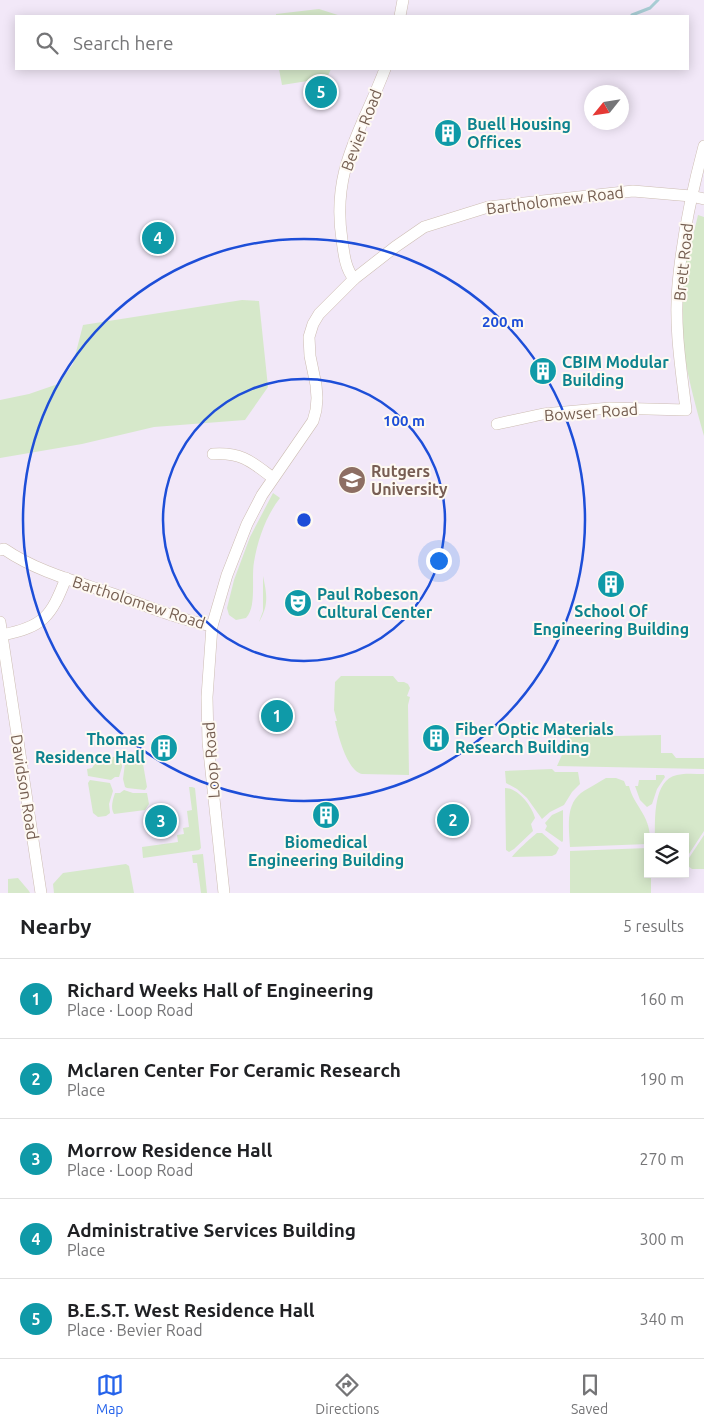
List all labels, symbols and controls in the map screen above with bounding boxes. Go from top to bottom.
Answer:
search box [15,15,689,70]
icon: search [33,29,61,57]
text: Search here [73,32,173,54]
pin: 5 [305,73,337,111]
north arrow [584,85,629,130]
street label: Bevier Road [337,87,385,173]
place label: Buell Housing Offices [467,115,571,151]
building icon: Buell Housing Offices [433,118,463,148]
street label: Bartholomew Road [485,183,625,217]
pin: 4 [142,219,174,257]
street label: Brett Road [670,222,696,302]
text: 200 m [482,313,524,330]
place label: CBIM Modular Building [562,353,669,389]
building icon: CBIM Modular Building [528,356,558,386]
street label: Bowser Road [543,400,639,424]
text: 100 m [383,412,425,429]
place label: Rutgers University [371,462,448,498]
school or university icon: Rutgers University [337,465,367,495]
centre of rings [295,511,313,529]
your location [426,548,452,574]
building icon: School Of Engineering Building [596,569,626,599]
street label: Bartholomew Road [70,572,208,632]
place label: Paul Robeson Cultural Center [317,585,433,621]
theatre icon: Paul Robeson Cultural Center [283,588,313,618]
place label: School Of Engineering Building [533,602,689,638]
pin: 1 [261,697,293,735]
place label: Fiber Optic Materials Research Building [455,720,614,756]
street label: Loop Road [199,721,223,799]
building icon: Fiber Optic Materials Research Building [421,723,451,753]
place label: Thomas Residence Hall [35,730,145,766]
street label: Davidson Road [8,733,42,841]
building icon: Thomas Residence Hall [149,733,179,763]
building icon: Biomedical Engineering Building [311,800,341,830]
pin: 2 [437,801,469,839]
pin: 3 [145,802,177,840]
place label: Biomedical Engineering Building [248,833,404,869]
map controls [644,833,689,878]
button: layers [644,833,689,878]
text: Nearby [20,914,91,938]
text: 5 results [623,917,684,935]
text: Richard Weeks Hall of Engineering [67,979,374,1001]
text: 1 [31,990,41,1008]
text: 160 m [639,990,684,1008]
text: Place · Loop Road [67,1001,193,1019]
text: Mclaren Center For Ceramic Research [67,1059,401,1081]
text: 2 [31,1070,41,1088]
text: 190 m [639,1070,684,1088]
text: Place [67,1081,105,1099]
text: Morrow Residence Hall [67,1139,272,1161]
text: 3 [31,1150,41,1168]
text: 270 m [639,1150,684,1168]
text: Place · Loop Road [67,1161,193,1179]
text: Administrative Services Building [67,1219,356,1241]
text: 4 [31,1230,41,1248]
text: 300 m [639,1230,684,1248]
text: Place [67,1241,105,1259]
text: B.E.S.T. West Residence Hall [67,1299,315,1321]
text: 5 [31,1310,41,1328]
text: 340 m [639,1310,684,1328]
text: Place · Bevier Road [67,1321,203,1339]
tab: Map [96,1371,124,1417]
tab: Directions [315,1371,379,1417]
tab: Saved [571,1371,608,1417]

